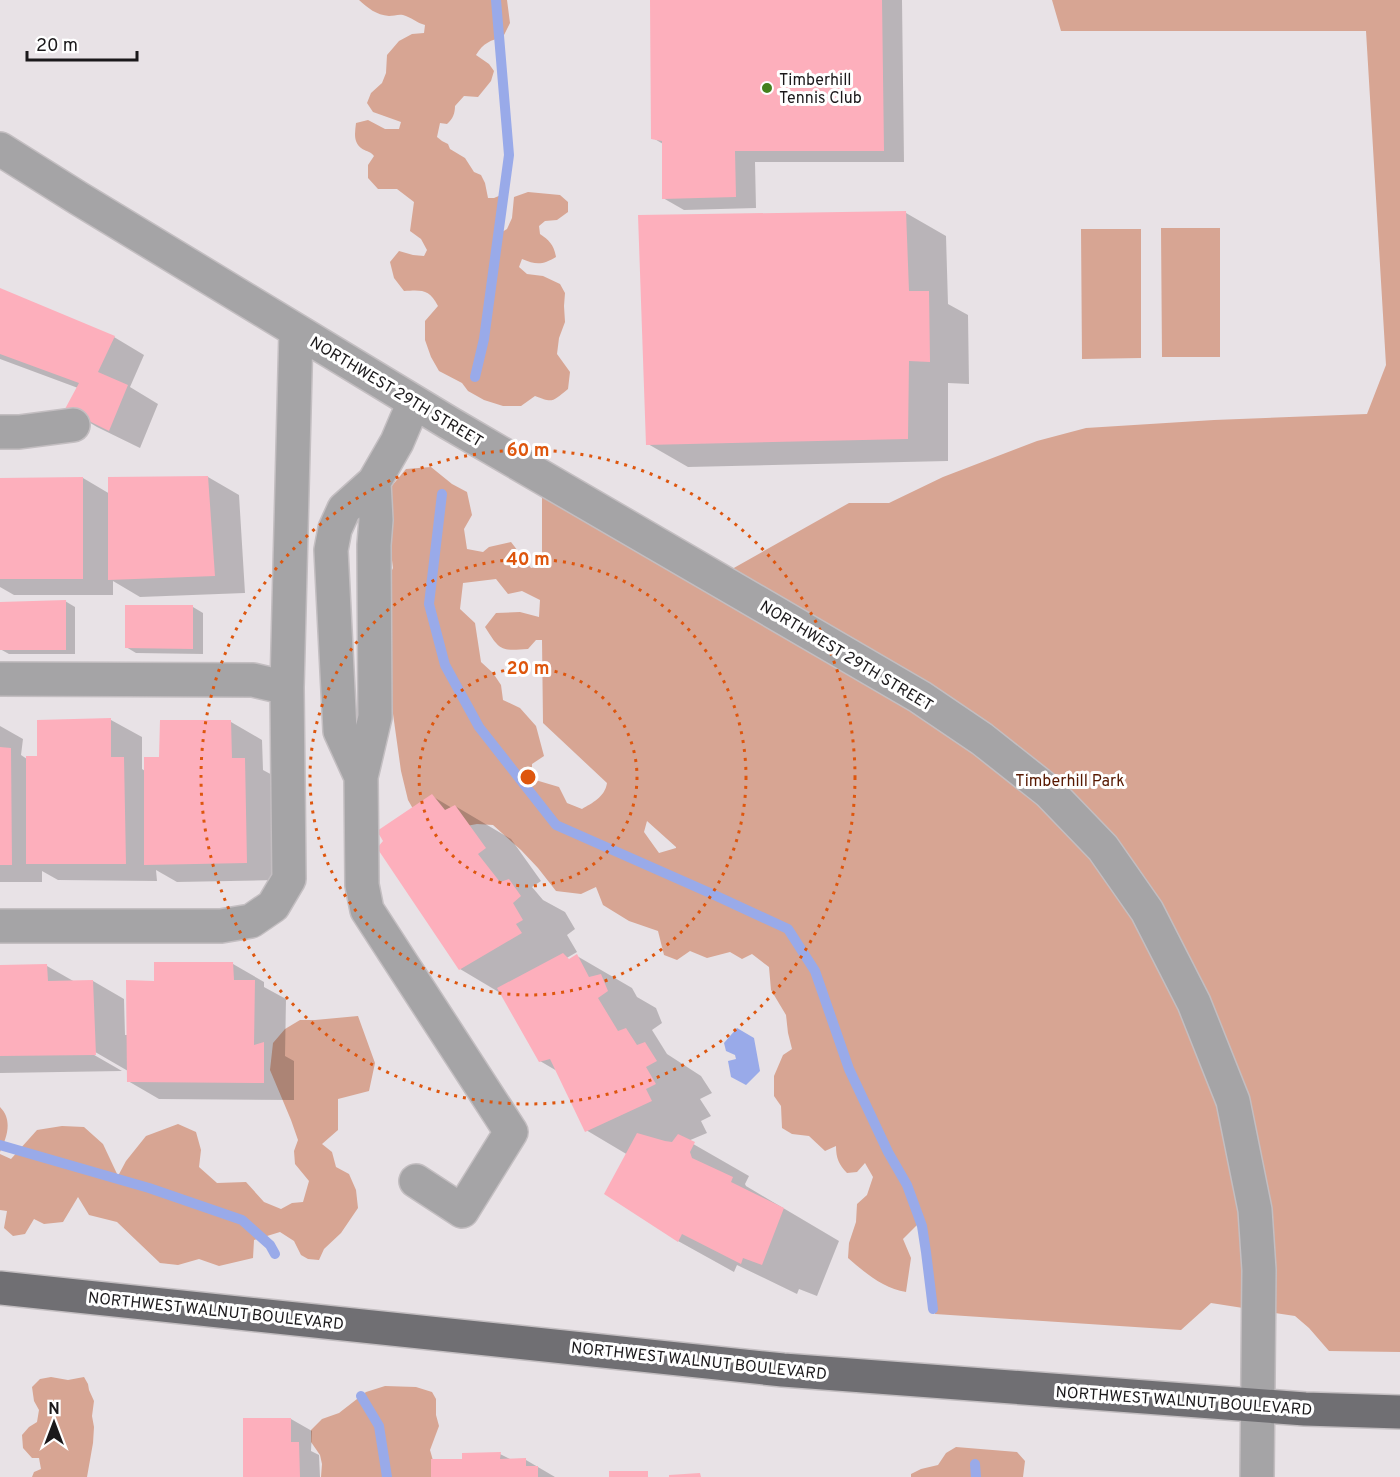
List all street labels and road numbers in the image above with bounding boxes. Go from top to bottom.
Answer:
street label: NORTHWEST 29TH STREET [306,333,486,452]
street label: NORTHWEST 29TH STREET [756,597,936,716]
street label: NORTHWEST WALNUT BOULEVARD [87,1289,345,1335]
street label: NORTHWEST WALNUT BOULEVARD [570,1339,828,1385]
street label: NORTHWEST WALNUT BOULEVARD [1055,1383,1313,1421]

